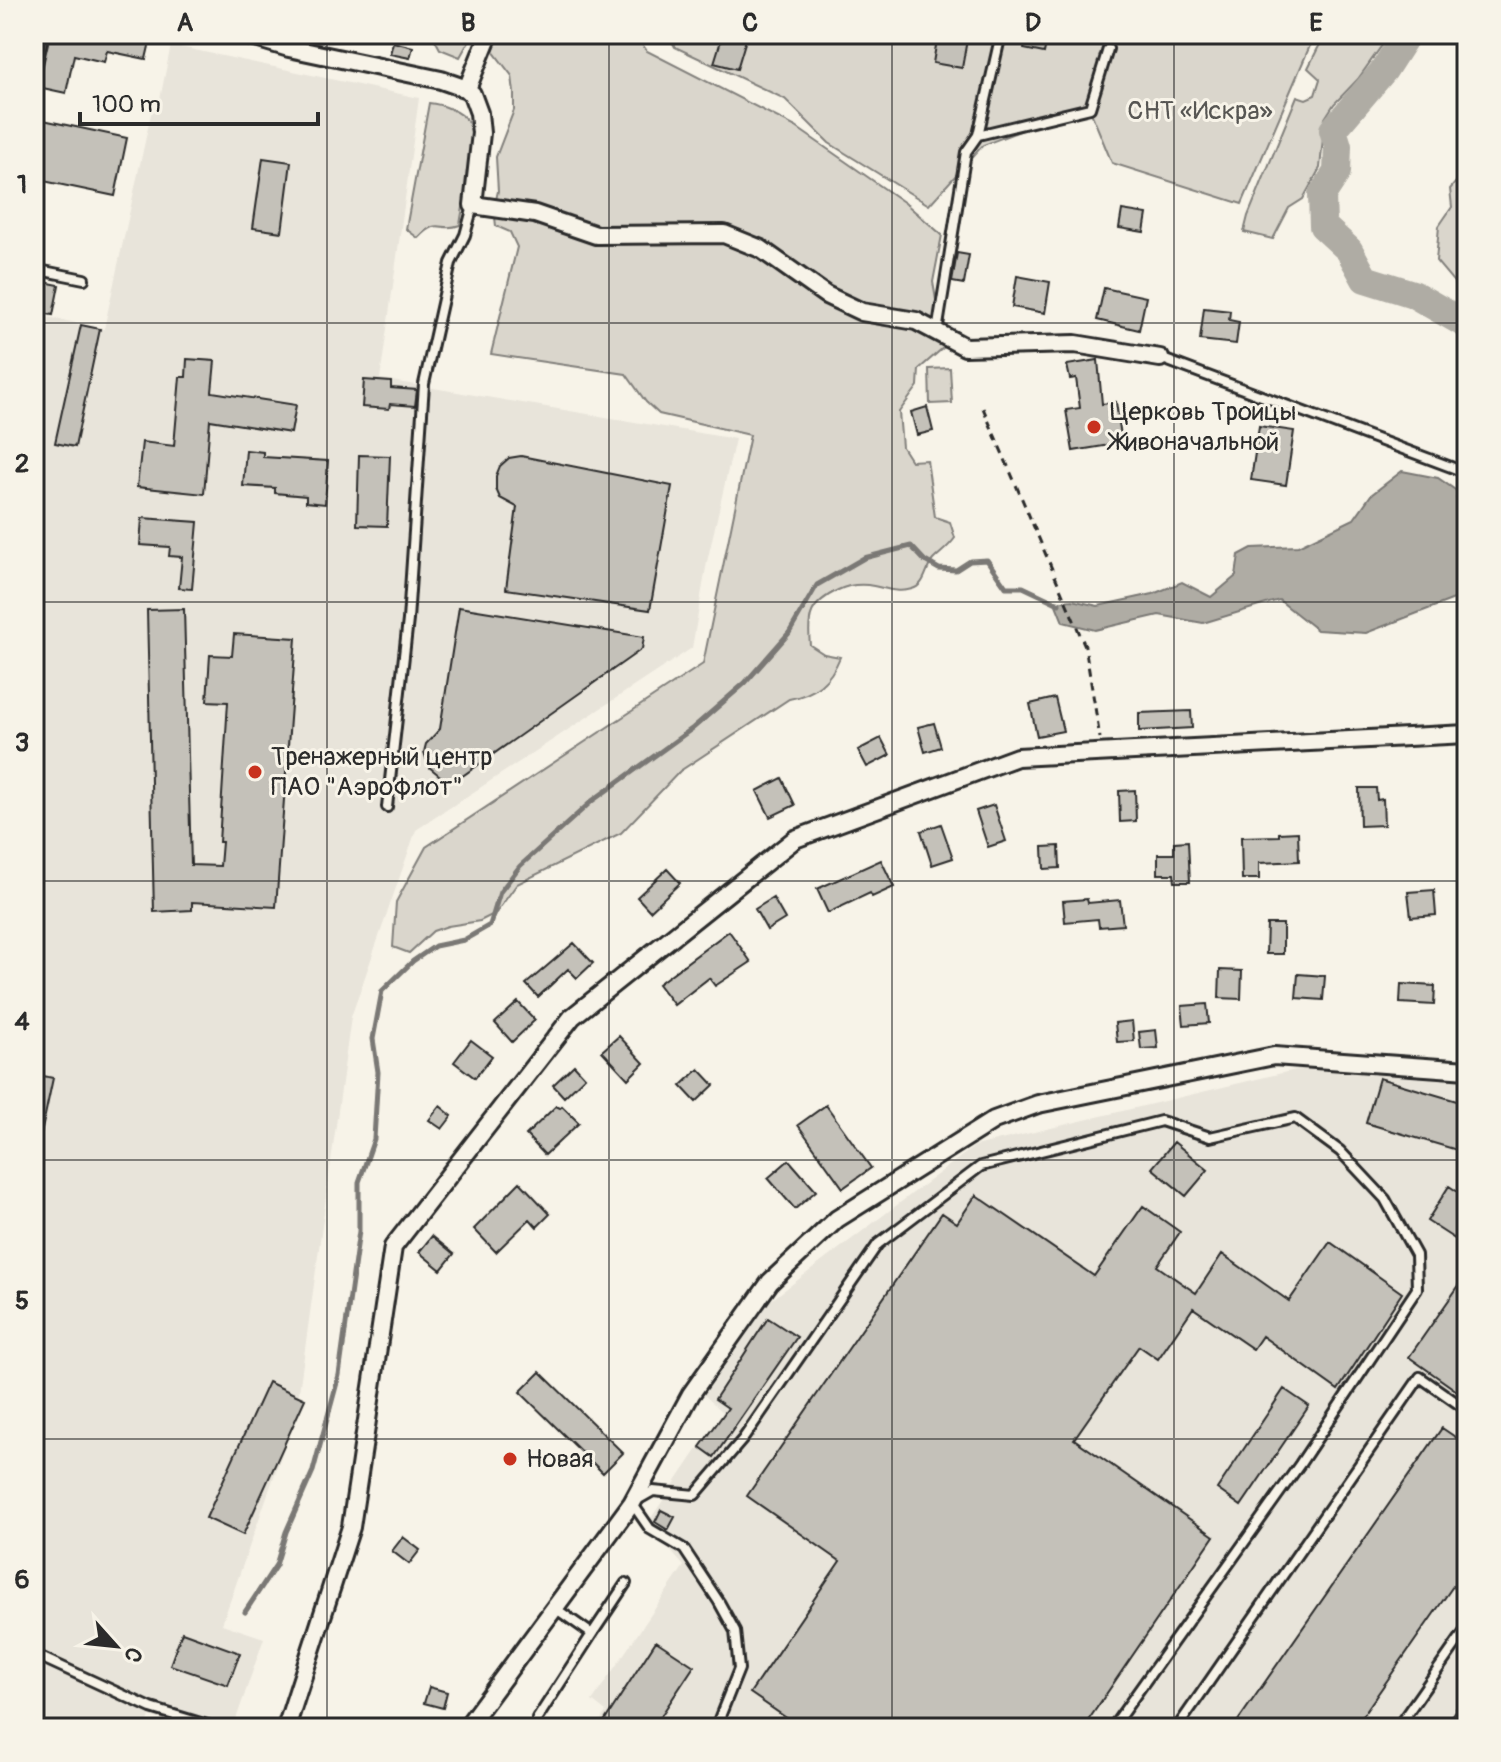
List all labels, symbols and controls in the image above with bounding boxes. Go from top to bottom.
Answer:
text: A [177,7,194,39]
text: B [461,7,475,39]
text: C [742,7,758,39]
text: D [1025,7,1041,39]
text: E [1309,7,1323,39]
scale bar [80,76,318,126]
text: 100 m [92,90,161,119]
park label: СНТ «Искра» [1127,95,1273,127]
text: 1 [17,169,27,201]
place label: Церковь Троицы Живоначальной [1106,396,1297,458]
marker: Церковь Троицы Живоначальной [1085,418,1103,436]
text: 2 [15,448,29,480]
text: 3 [15,727,29,759]
place label: Тренажерный центр ПАО "Аэрофлот" [271,741,493,803]
marker: Тренажерный центр ПАО "Аэрофлот" [246,763,264,781]
text: 4 [14,1006,30,1038]
text: 5 [15,1285,29,1317]
place label: Новая [526,1443,594,1475]
marker: Новая [501,1450,519,1468]
text: 6 [14,1564,30,1596]
north arrow [76,1606,156,1686]
text: С [117,1642,148,1667]

